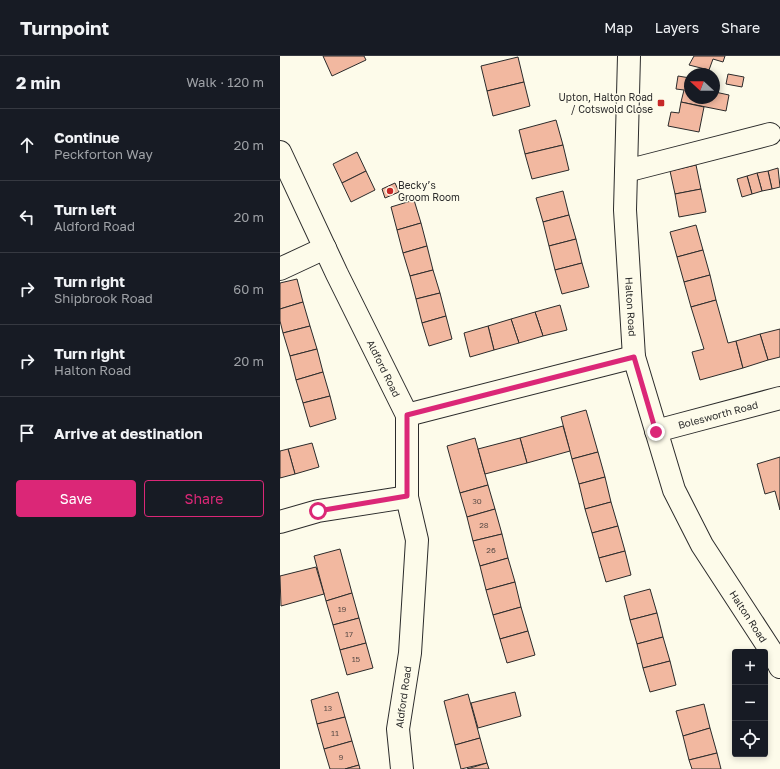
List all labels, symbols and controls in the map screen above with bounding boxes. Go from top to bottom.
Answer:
text: Turnpoint [20,16,109,39]
text: Map [604,19,633,36]
text: Layers [655,19,699,36]
text: Share [721,19,760,36]
north arrow [684,68,720,104]
text: 2 min [16,72,60,93]
text: Walk · 120 m [186,74,264,90]
place label: Upton, Halton Road / Cotswold Close [559,91,653,115]
marker: Upton, Halton Road / Cotswold Close [656,98,666,108]
text: Continue [54,128,120,146]
icon: ahead [16,134,38,156]
text: 20 m [234,137,264,153]
text: Peckforton Way [54,146,153,162]
place label: Becky’s Groom Room [398,179,460,203]
marker: Becky’s Groom Room [385,186,395,196]
text: Turn left [54,200,116,218]
icon: left [16,206,38,228]
text: 20 m [234,209,264,225]
text: Aldford Road [54,218,135,234]
text: Turn right [54,272,125,290]
street label: Halton Road [623,277,639,337]
icon: right [16,278,38,300]
text: 60 m [233,281,264,297]
text: Shipbrook Road [54,290,153,306]
street label: Aldford Road [365,338,403,399]
text: Turn right [54,344,125,362]
icon: right [16,350,38,372]
text: 20 m [234,353,264,369]
text: Halton Road [54,362,131,378]
street label: Bolesworth Road [677,398,759,431]
icon: arrive [16,422,38,444]
route end [647,423,665,441]
text: Arrive at destination [54,424,203,442]
button: Save [16,480,136,517]
button: Share [144,480,264,517]
house number: 30 [472,496,482,506]
route start [309,502,327,520]
house number: 28 [479,520,489,530]
house number: 26 [486,545,496,555]
street label: Halton Road [727,588,770,644]
house number: 19 [338,604,347,614]
house number: 17 [345,629,353,639]
map controls [732,649,768,757]
button: + [732,649,768,685]
house number: 15 [352,654,361,664]
street label: Aldford Road [393,665,413,729]
button: − [732,685,768,721]
house number: 13 [324,703,333,713]
button: locate [732,721,768,757]
house number: 11 [331,728,339,738]
house number: 9 [339,752,344,762]

